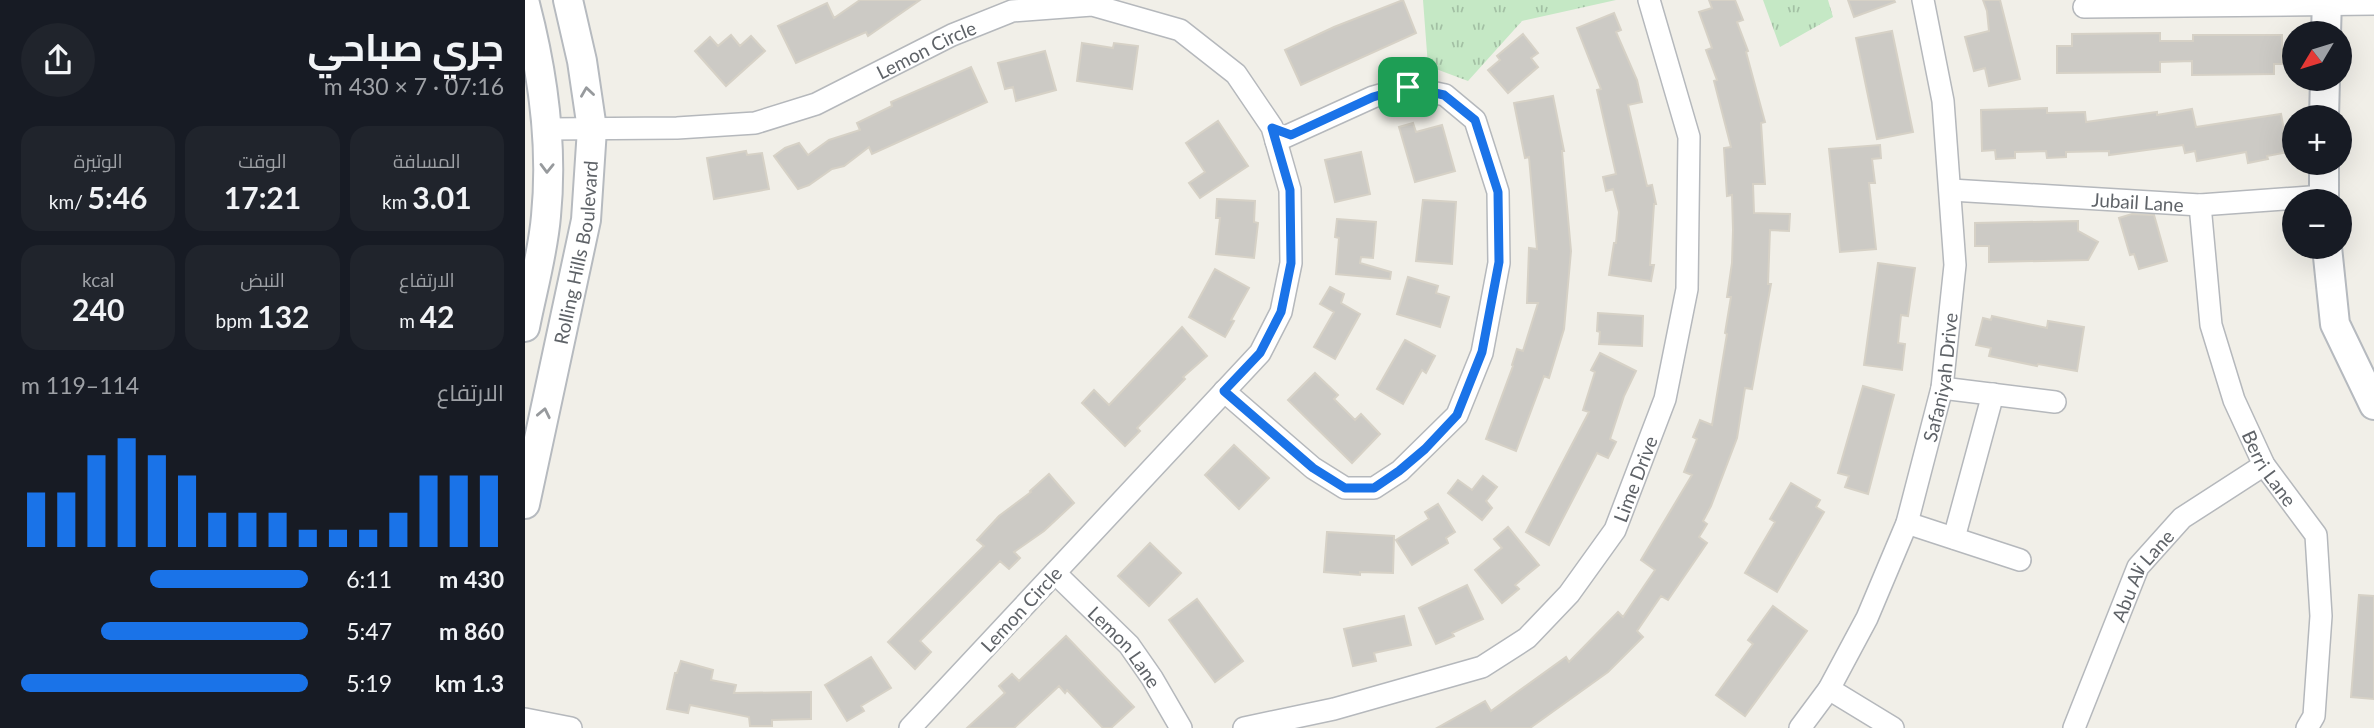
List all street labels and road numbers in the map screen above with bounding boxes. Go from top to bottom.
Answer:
street label: Lemon Circle [872,15,979,83]
street label: Rolling Hills Boulevard [548,160,601,346]
street label: Jubail Lane [2091,187,2184,215]
street label: Safaniyah Drive [1917,312,1961,444]
street label: Berri Lane [2238,426,2302,511]
street label: Lime Drive [1608,432,1661,525]
street label: Abu Ali Lane [2106,524,2178,625]
street label: Lemon Circle [976,562,1066,656]
street label: Lemon Lane [1084,601,1166,692]

